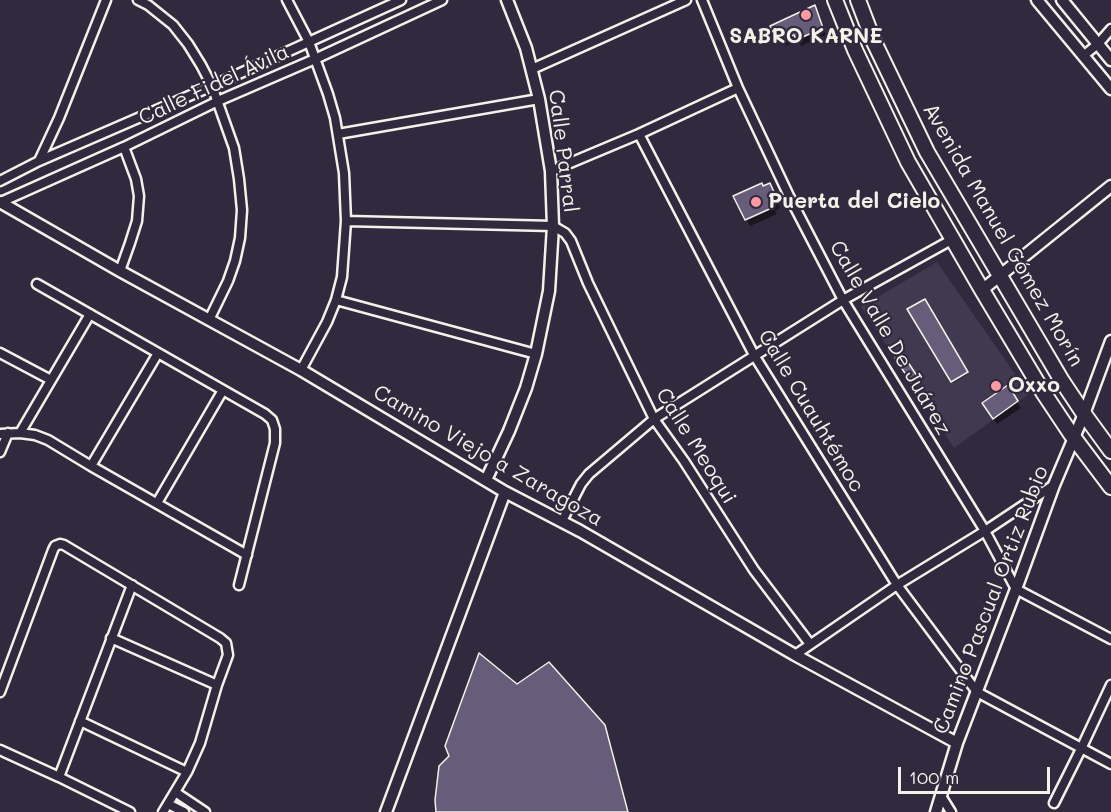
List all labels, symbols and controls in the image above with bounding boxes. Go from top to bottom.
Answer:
marker: SABRO KARNE [799,8,813,22]
place label: SABRO KARNE [729,24,883,50]
street label: Calle Fidel Ávila [135,39,293,131]
street label: Calle Parral [543,88,583,214]
street label: Avenida Manuel Gómez Morín [917,99,1089,371]
place label: Puerta del Cielo [768,189,940,215]
marker: Puerta del Cielo [749,195,763,209]
street label: Calle Valle De Juárez [824,236,956,440]
street label: Calle Cuauhtémoc [753,325,869,497]
place label: Oxxo [1008,373,1060,399]
marker: Oxxo [989,379,1003,393]
street label: Camino Viejo a Zaragoza [369,380,607,532]
street label: Calle Meoqui [650,383,742,509]
street label: Camino Pascual Ortiz Rubio [928,462,1054,738]
scale bar [901,755,1052,793]
text: 100 m [909,765,959,789]

